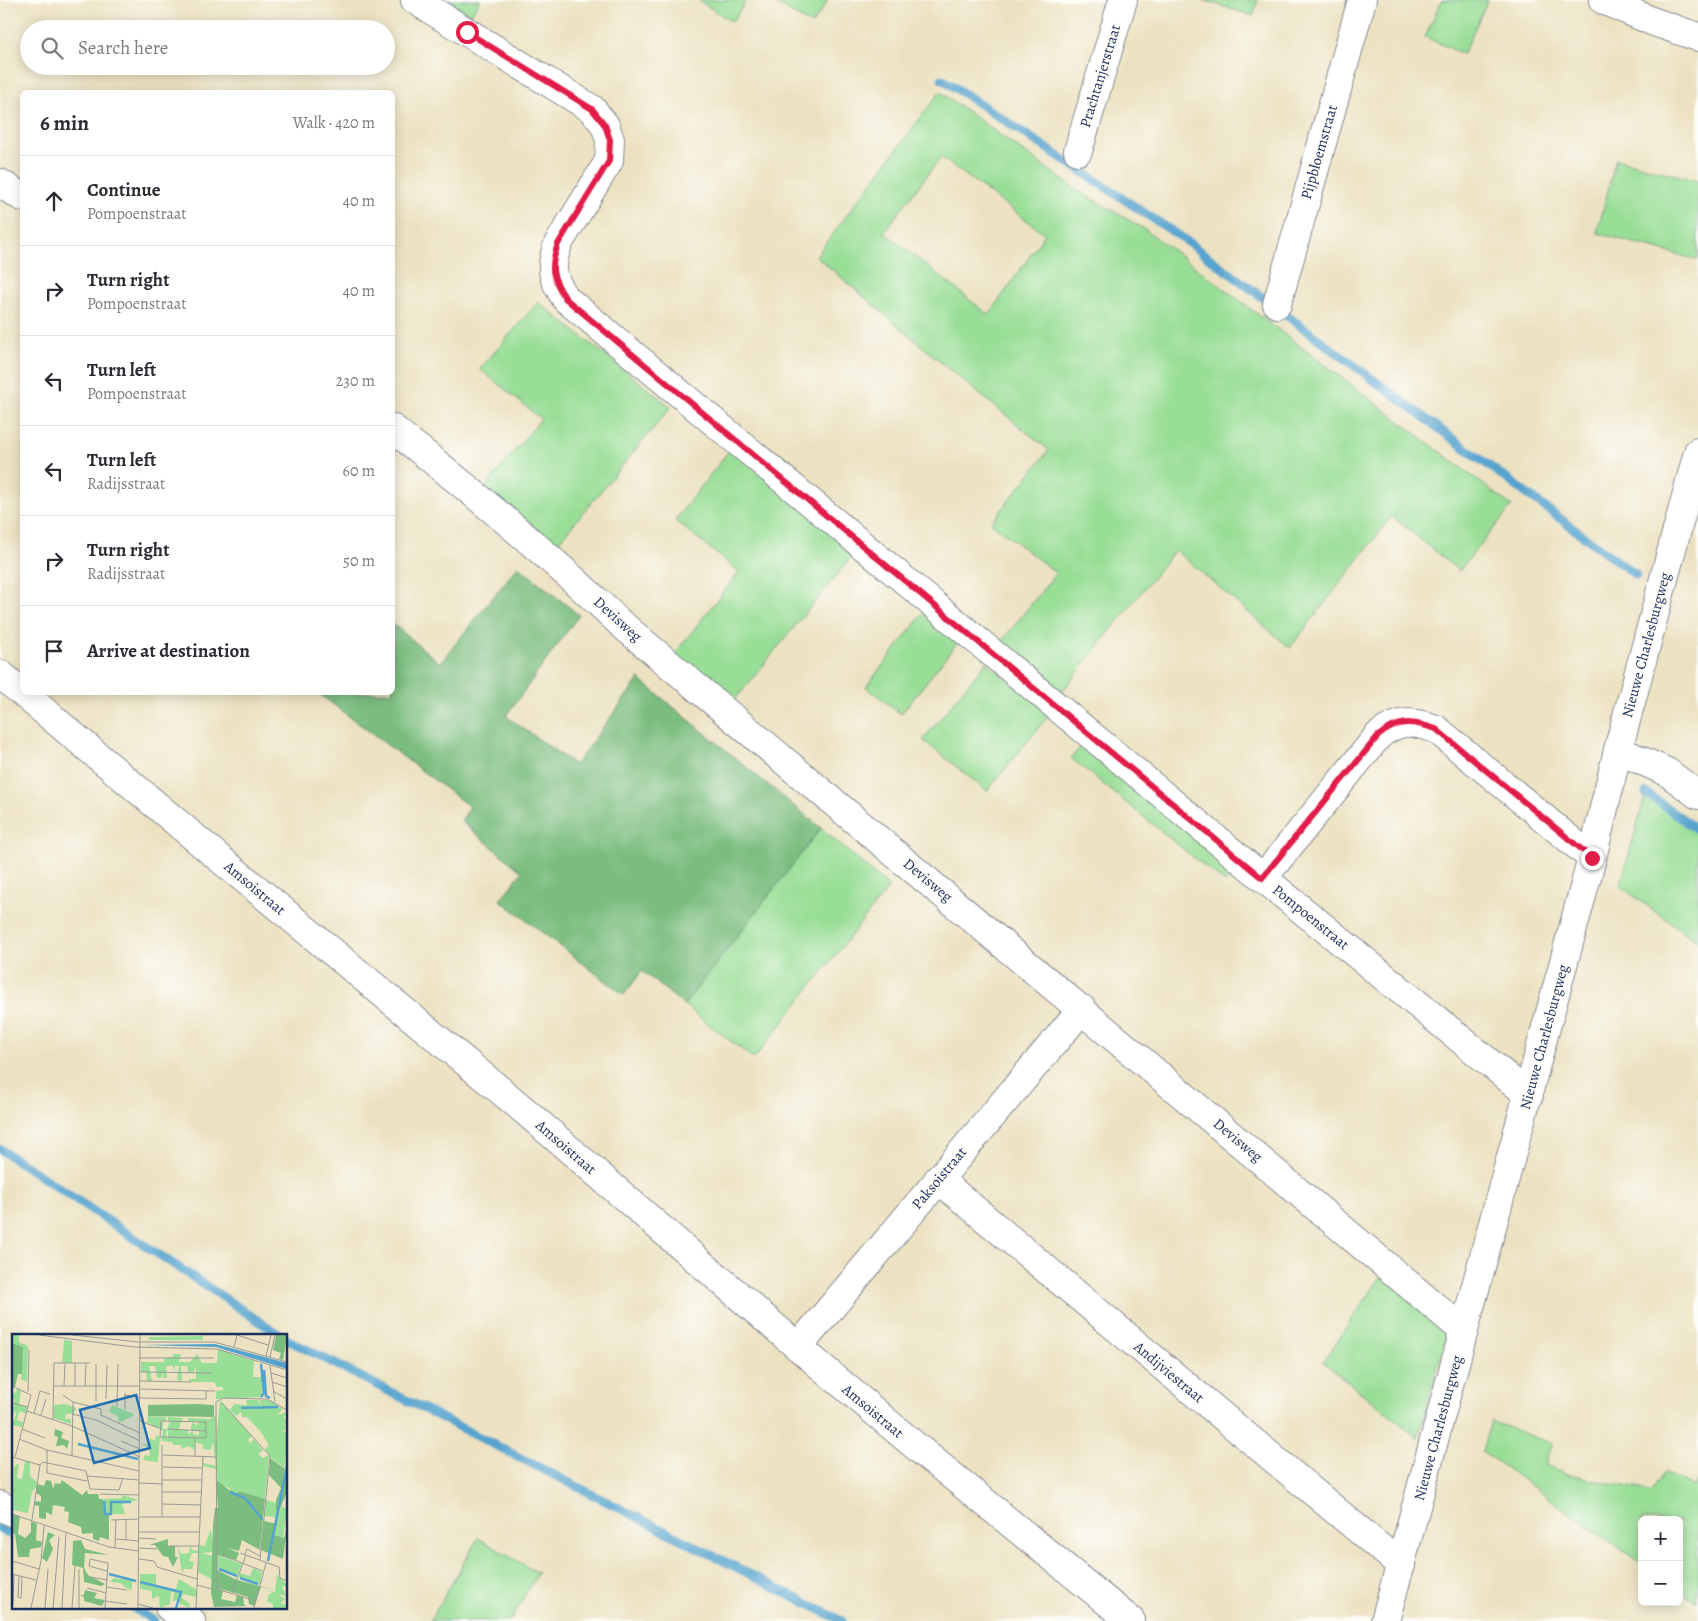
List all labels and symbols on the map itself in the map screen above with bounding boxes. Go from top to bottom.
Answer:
route start [456,21,479,44]
street label: Prachtanjerstraat [1075,22,1125,130]
street label: Pijpbloemstraat [1296,102,1342,202]
street label: Nieuwe Charlesburgweg [1617,570,1675,720]
street label: Devisweg [590,592,647,646]
route end [1581,847,1604,870]
street label: Devisweg [899,853,957,907]
street label: Amsoistraat [219,856,290,920]
street label: Pompoenstraat [1268,880,1354,954]
street label: Nieuwe Charlesburgweg [1515,962,1573,1112]
street label: Devisweg [1209,1113,1267,1167]
street label: Amsoistraat [531,1114,601,1179]
street label: Paksoistraat [907,1143,971,1213]
inset map [12,1334,288,1608]
street label: Andijviestraat [1129,1336,1208,1407]
street label: Nieuwe Charlesburgweg [1409,1353,1467,1503]
street label: Amsoistraat [837,1379,908,1443]

